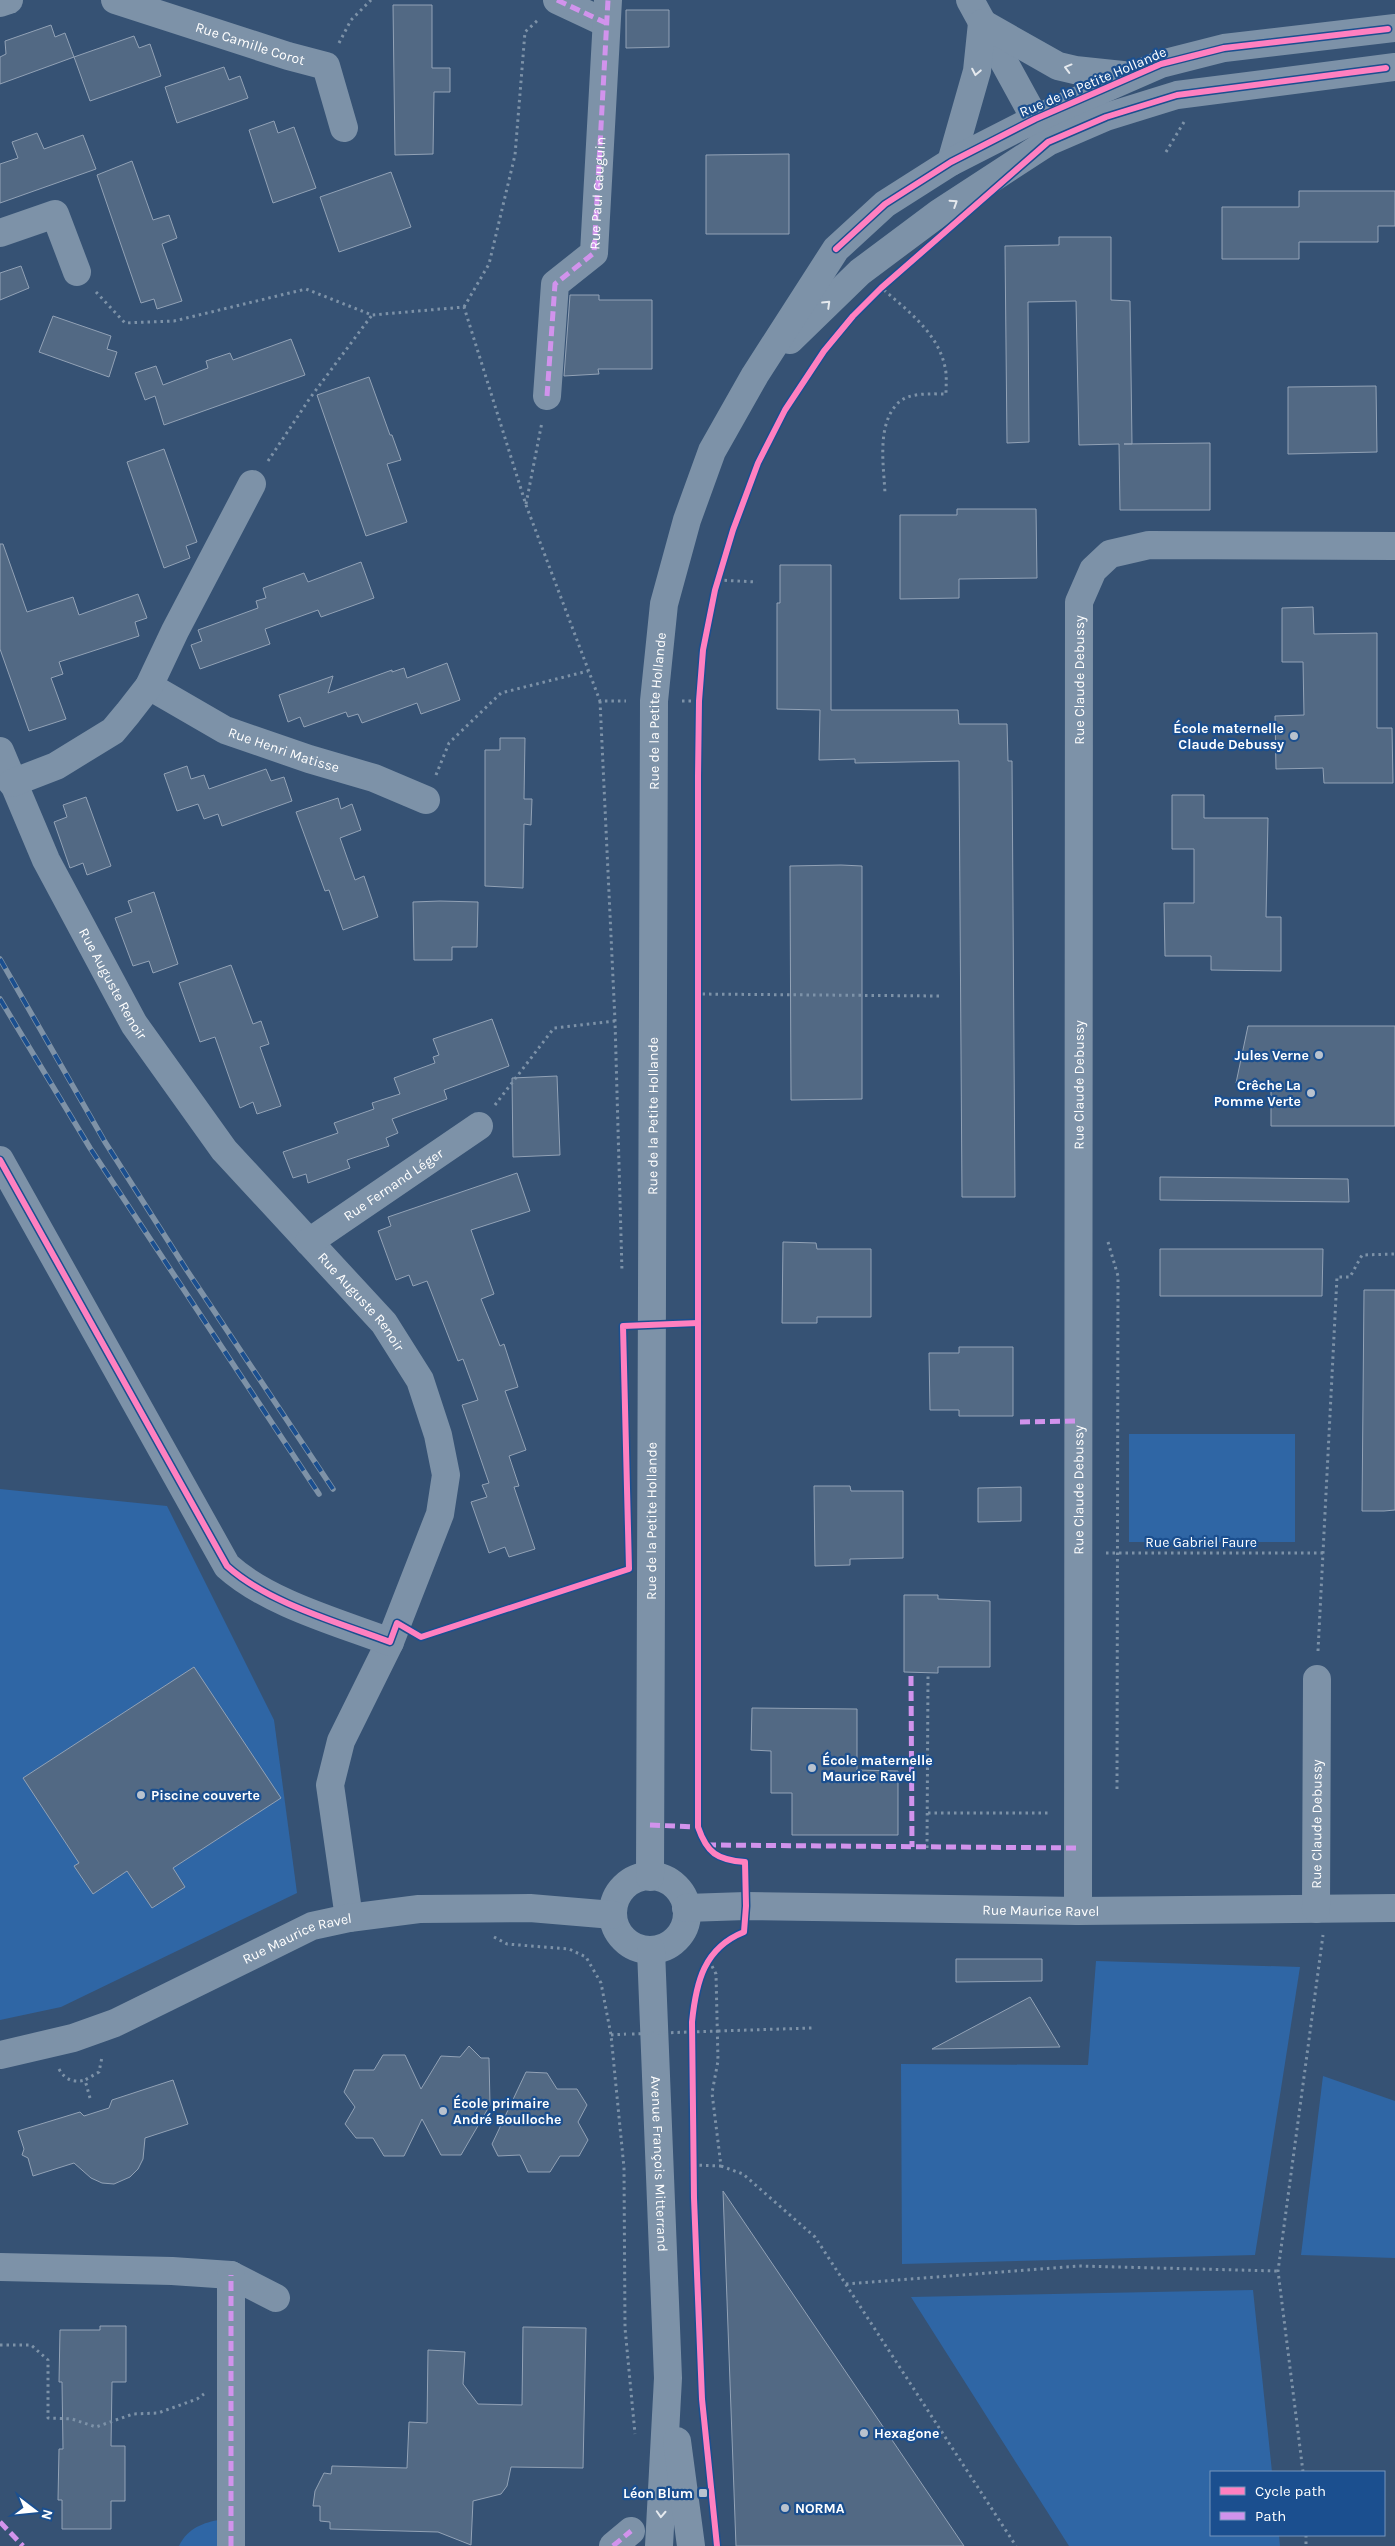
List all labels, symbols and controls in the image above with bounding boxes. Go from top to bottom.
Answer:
street label: Rue Camille Corot [193,18,307,69]
street label: Rue de la Petite Hollande [1017,43,1169,121]
one-way arrow [1064,64,1072,74]
one-way arrow [972,67,982,76]
street label: Rue Paul Gauguin [586,136,609,250]
one-way arrow [949,200,958,209]
one-way arrow [822,301,831,310]
street label: Rue Claude Debussy [1070,615,1087,745]
street label: Rue de la Petite Hollande [645,631,670,790]
place label: École maternelle Claude Debussy [1173,719,1284,753]
street label: Rue Henri Matisse [226,723,342,776]
marker: École maternelle Claude Debussy [1288,730,1300,742]
street label: Rue Auguste Renoir [76,925,151,1044]
street label: Rue Claude Debussy [1070,1020,1087,1150]
street label: Rue de la Petite Hollande [644,1037,661,1195]
place label: Jules Verne [1234,1047,1309,1064]
marker: Jules Verne [1313,1049,1325,1061]
place label: Crêche La Pomme Verte [1214,1077,1301,1110]
marker: Crêche La Pomme Verte [1305,1087,1317,1099]
street label: Rue Fernand Léger [340,1144,447,1224]
street label: Rue Auguste Renoir [314,1249,409,1355]
street label: Rue Claude Debussy [1070,1425,1087,1555]
street label: Rue de la Petite Hollande [642,1442,660,1600]
street label: Rue Gabriel Faure [1145,1534,1257,1551]
place label: École maternelle Maurice Ravel [822,1751,933,1785]
street label: Rue Claude Debussy [1308,1759,1325,1889]
marker: École maternelle Maurice Ravel [806,1762,818,1774]
place label: Piscine couverte [151,1787,260,1804]
marker: Piscine couverte [135,1789,147,1801]
street label: Rue Maurice Ravel [982,1901,1100,1920]
street label: Rue Maurice Ravel [239,1909,353,1968]
street label: Avenue François Mitterrand [648,2075,671,2252]
place label: École primaire André Boulloche [453,2094,561,2128]
marker: École primaire André Boulloche [437,2105,449,2117]
place label: Hexagone [874,2425,939,2442]
marker: Hexagone [858,2427,870,2439]
legend [1210,2471,1385,2536]
text: Cycle path [1255,2482,1326,2500]
place label: Léon Blum [623,2485,693,2502]
north arrow [10,2486,60,2536]
marker: Léon Blum [697,2487,709,2499]
place label: NORMA [795,2500,845,2517]
marker: NORMA [779,2502,791,2514]
text: N [37,2507,57,2522]
text: Path [1255,2507,1286,2525]
one-way arrow [655,2510,666,2518]

